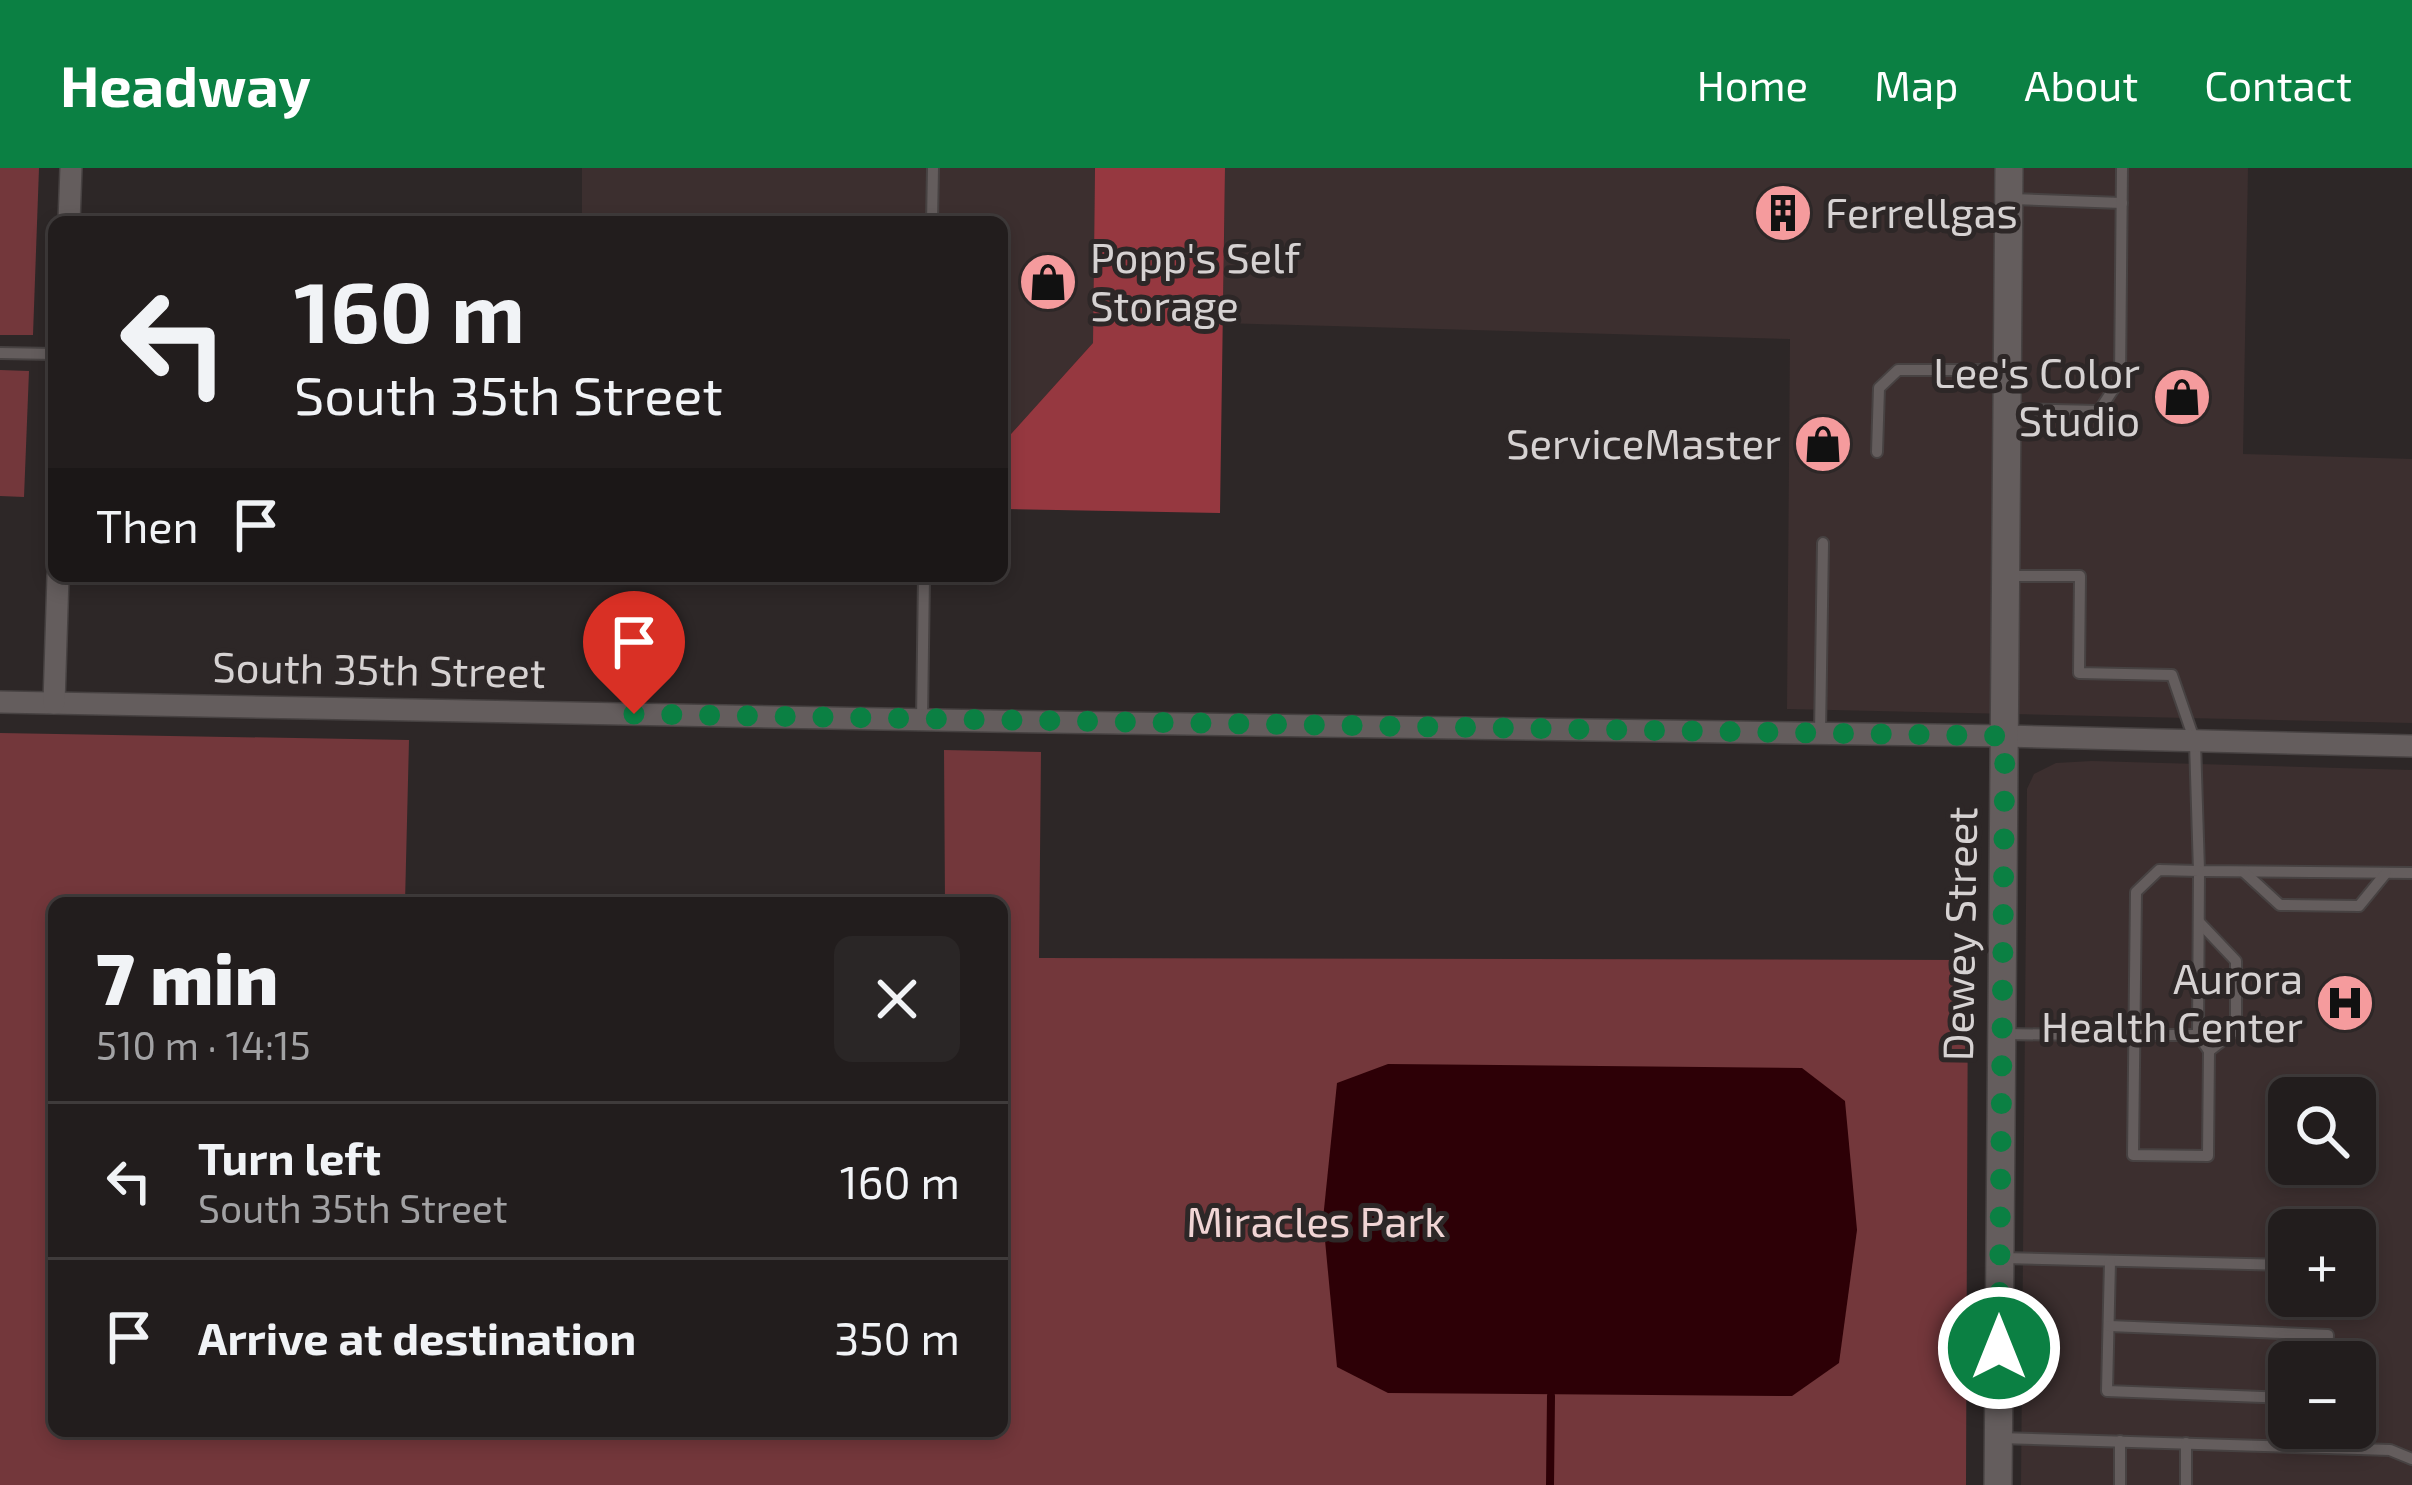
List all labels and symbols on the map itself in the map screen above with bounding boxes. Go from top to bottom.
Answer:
building icon: Ferrellgas [1752,182,1814,244]
place label: Ferrellgas [1825,186,2018,236]
place label: Popp's Self Storage [1090,231,1301,329]
shop icon: Popp's Self Storage [1017,251,1079,313]
place label: Lee's Color Studio [1933,346,2140,444]
shop icon: Lee's Color Studio [2151,366,2213,428]
shop icon: ServiceMaster [1792,413,1854,475]
place label: ServiceMaster [1506,417,1781,467]
pin [583,591,685,714]
street label: South 35th Street [212,640,546,696]
street label: Dewey Street [1931,806,1985,1062]
place label: Aurora Health Center [2041,952,2303,1050]
hospital icon: Aurora Health Center [2314,972,2376,1034]
park label: Miracles Park [1186,1195,1446,1245]
position arrow [1936,1285,2062,1411]

